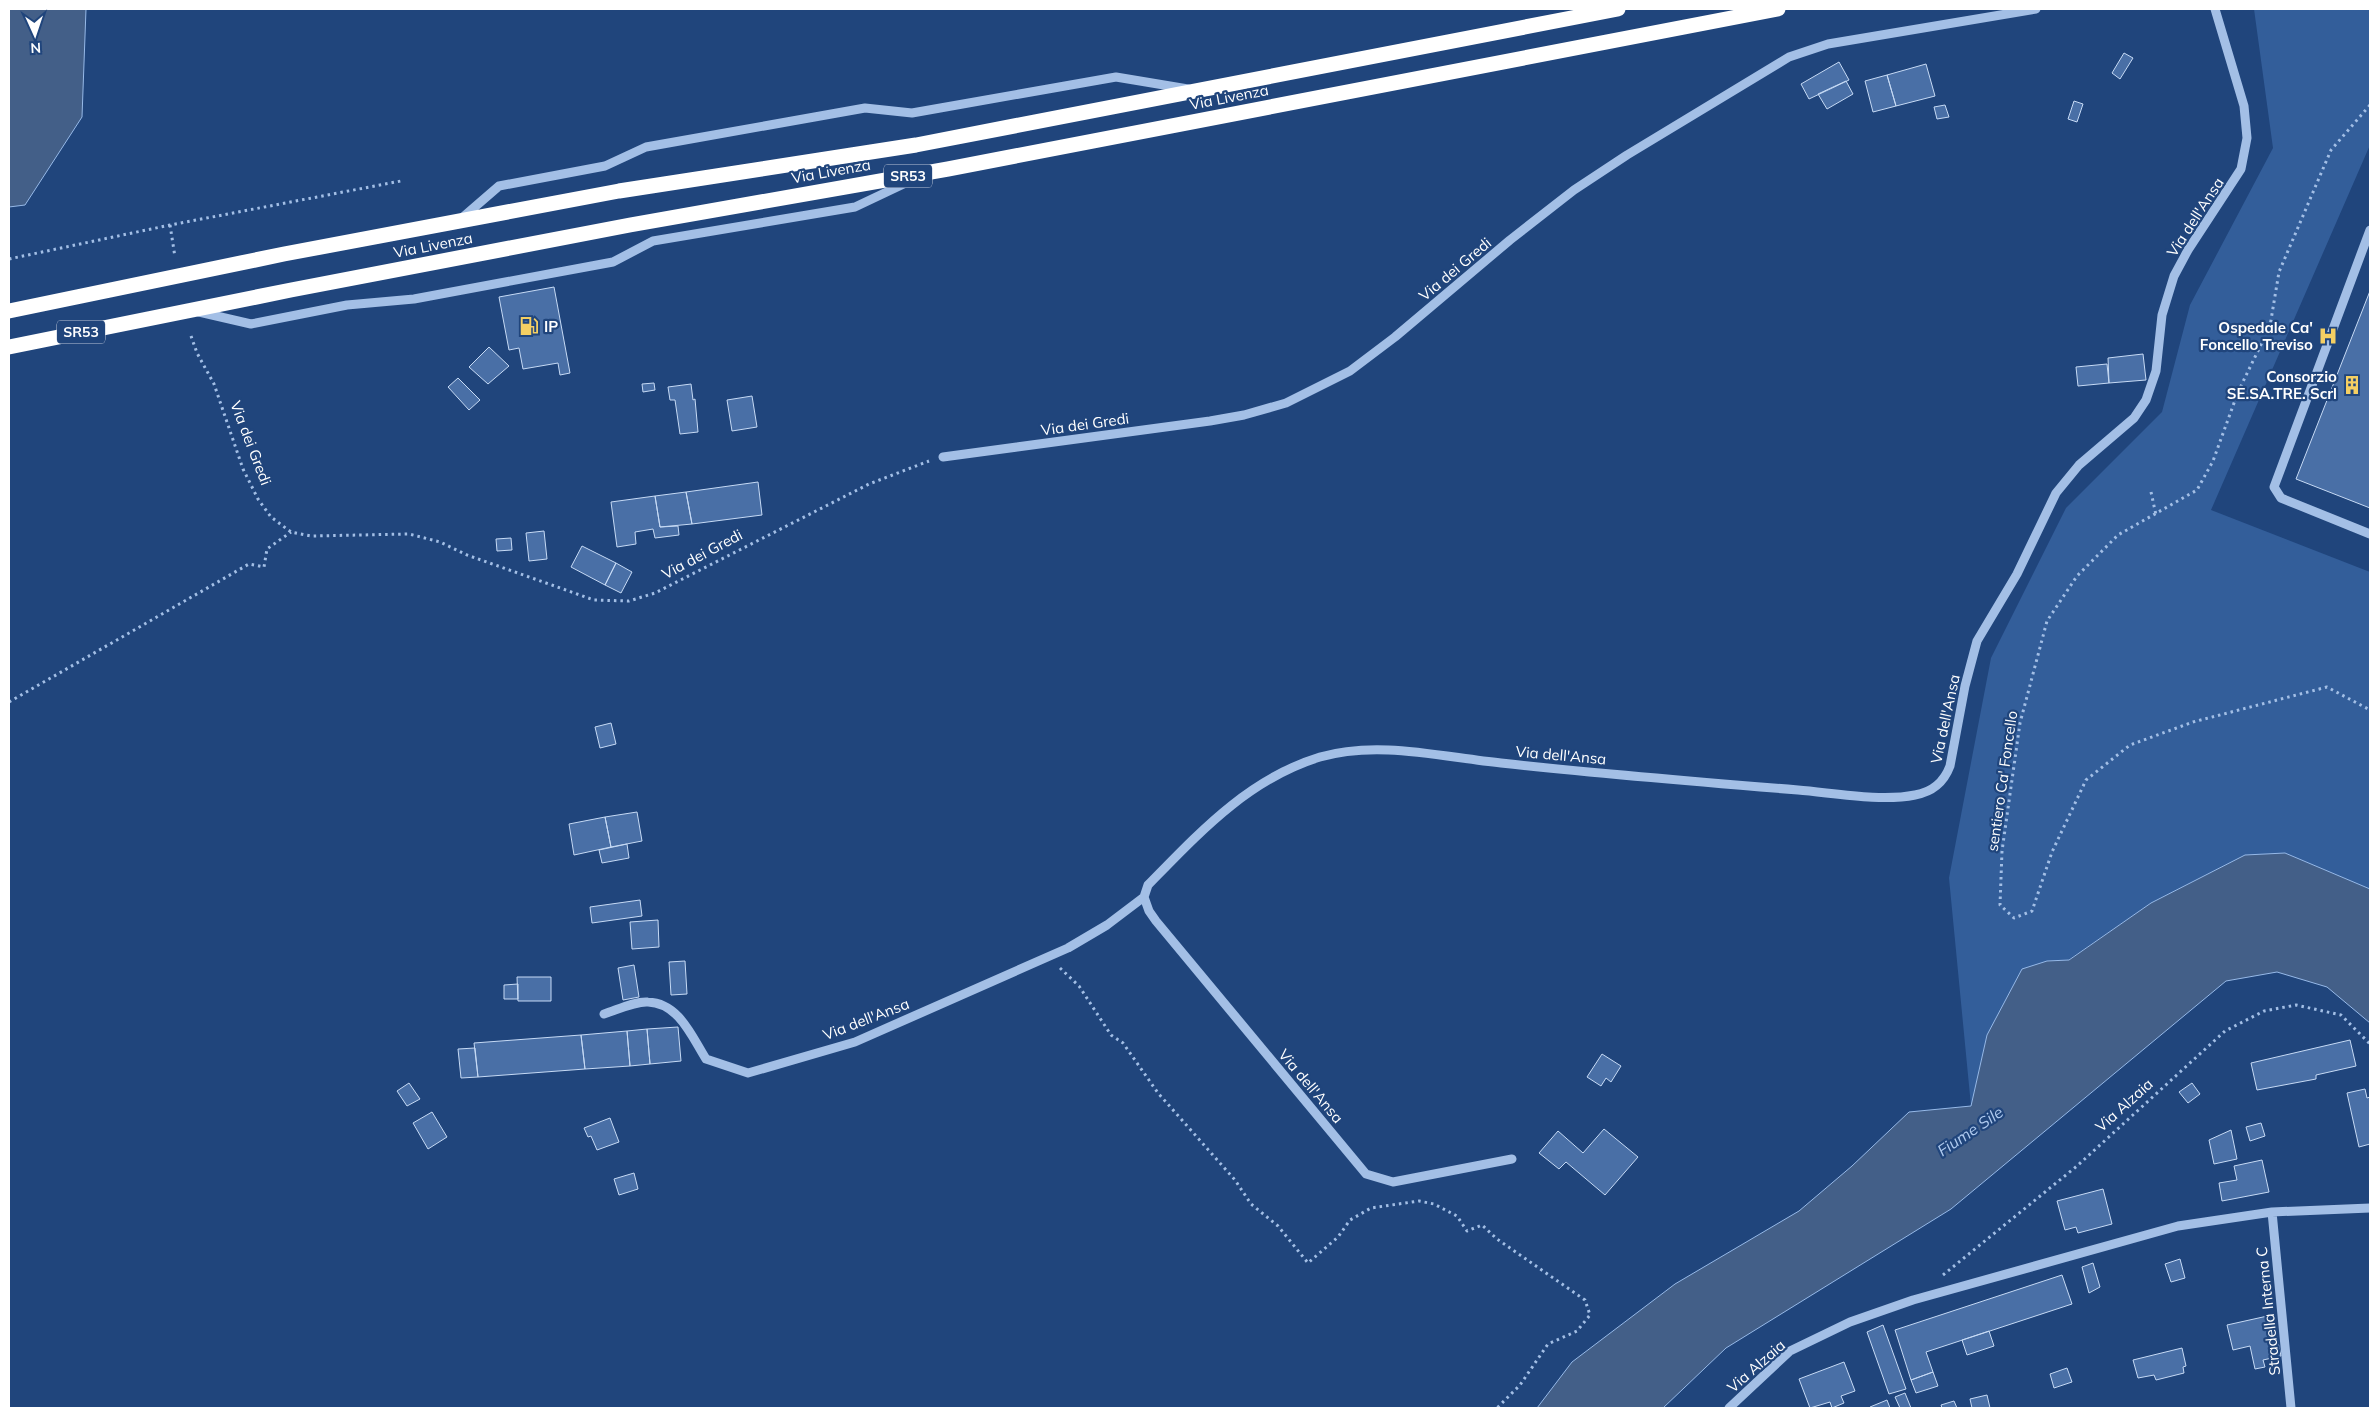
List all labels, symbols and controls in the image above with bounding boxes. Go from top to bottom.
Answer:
north arrow [10,10,60,60]
text: N [30,39,41,57]
street label: Via Livenza [1188,80,1270,114]
street label: Via Livenza [790,155,872,187]
road number: SR53 [884,165,932,188]
street label: Via dell'Ansa [2162,174,2228,260]
street label: Via Livenza [392,228,474,262]
street label: Via dei Gredi [1415,233,1495,305]
fuel station icon: IP [518,315,540,337]
place label: IP [544,317,558,336]
place label: Ospedale Ca' Foncello Treviso [2200,318,2313,354]
road number: SR53 [57,321,105,344]
hospital icon: Ospedale Ca' Foncello Treviso [2317,325,2339,347]
place label: Consorzio SE.SA.TRE. Scrl [2227,367,2337,403]
building icon: Consorzio SE.SA.TRE. Scrl [2341,374,2363,396]
street label: Via dei Gredi [226,398,276,488]
street label: Via dei Gredi [1040,408,1130,440]
street label: Via dei Gredi [658,525,746,583]
street label: Via dell'Ansa [1926,673,1964,765]
street label: sentiero Ca' Foncello [1983,709,2021,853]
street label: Via dell'Ansa [1515,742,1607,768]
street label: Via dell'Ansa [820,994,912,1044]
street label: Via dell'Ansa [1275,1045,1347,1127]
street label: Via Alzaia [2091,1074,2157,1136]
water label: Fiume Sile [1933,1102,2007,1160]
street label: Stradella Interna C [2252,1246,2284,1376]
street label: Via Alzaia [1723,1336,1789,1396]

